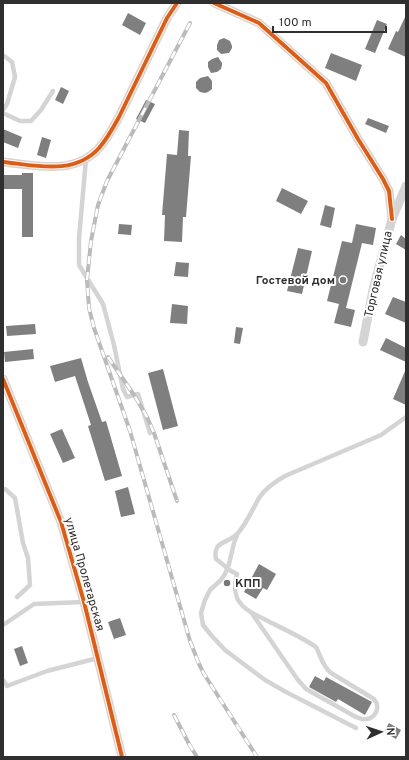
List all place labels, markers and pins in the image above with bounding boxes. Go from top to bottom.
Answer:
place label: Гостевой дом [256,273,335,289]
marker: Гостевой дом [338,275,348,285]
place label: КПП [235,576,261,592]
marker: КПП [222,578,232,588]

